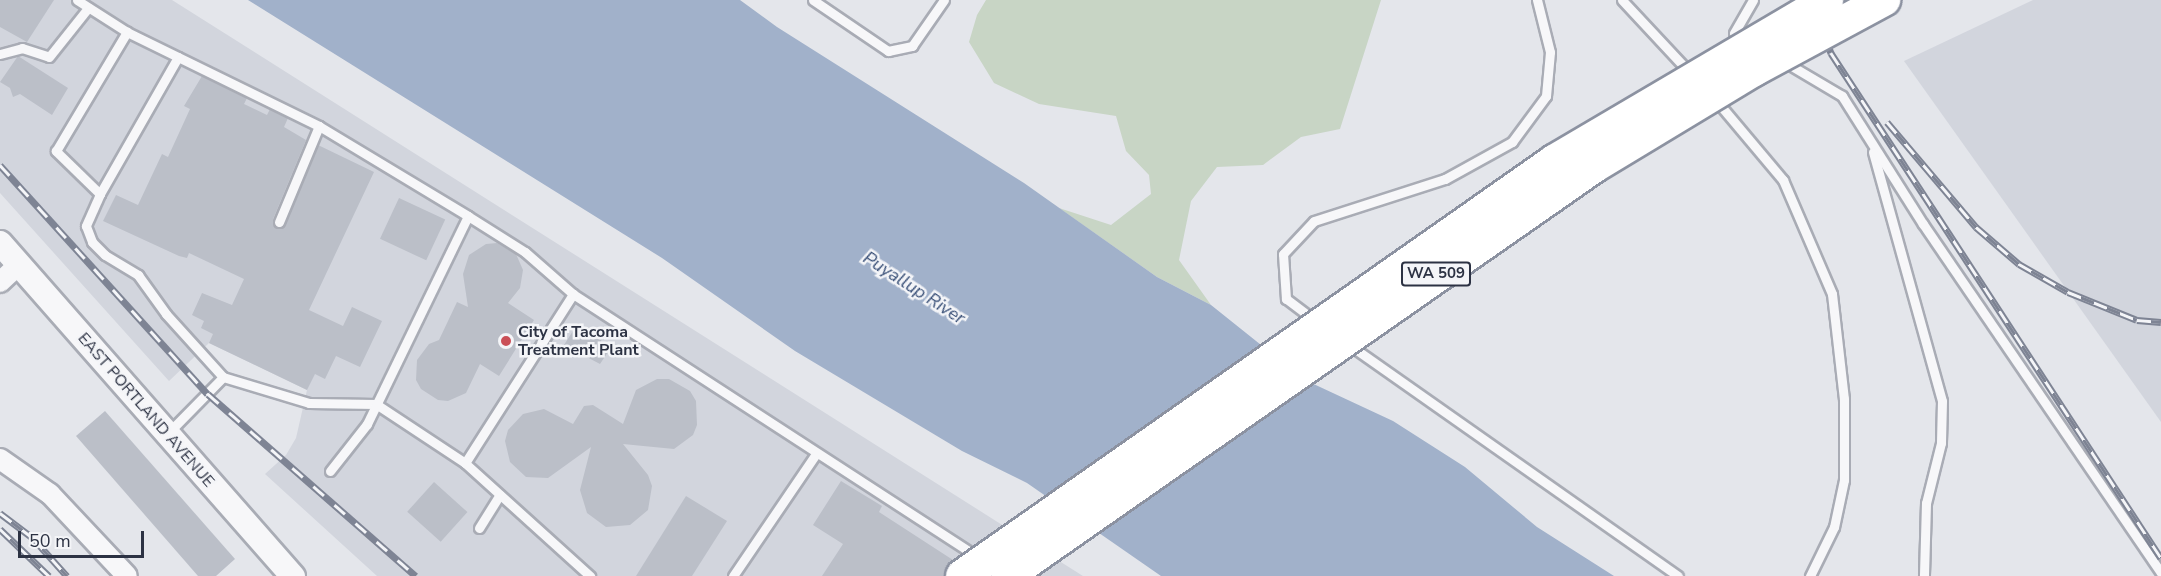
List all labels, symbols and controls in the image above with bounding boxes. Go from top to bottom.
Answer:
water label: Puyallup River [859,247,969,329]
road number: WA 509 [1400,262,1472,286]
place label: City of Tacoma Treatment Plant [518,322,639,360]
street label: EAST PORTLAND AVENUE [74,329,218,491]
marker: City of Tacoma Treatment Plant [499,334,513,348]
scale bar [21,519,147,557]
text: 50 m [29,529,71,553]

